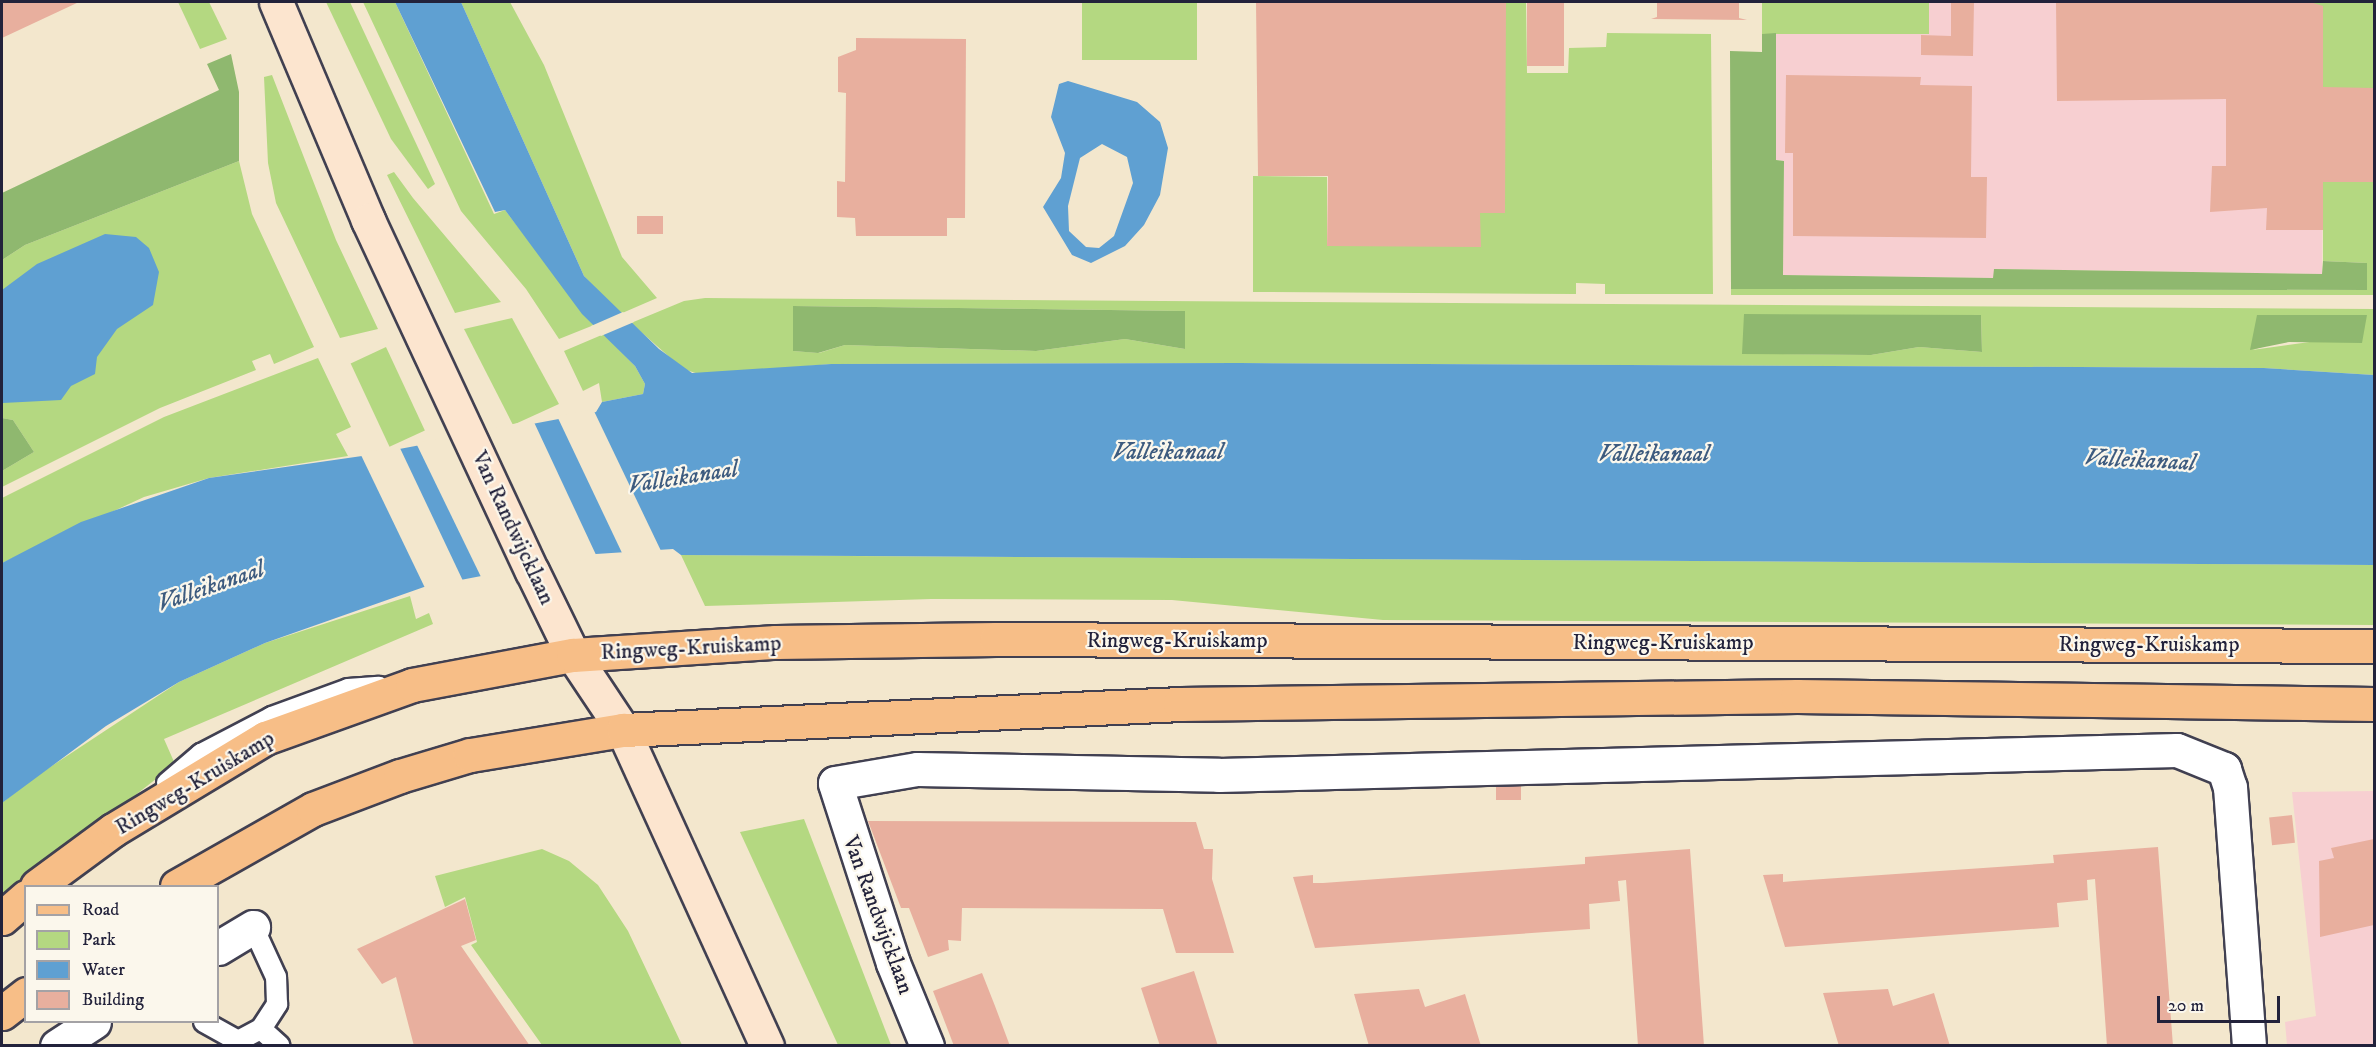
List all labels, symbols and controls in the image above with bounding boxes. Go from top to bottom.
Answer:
water label: Valleikanaal [1113,439,1223,467]
water label: Valleikanaal [1599,441,1709,469]
water label: Valleikanaal [2084,444,2196,478]
street label: Van Randwijcklaan [466,447,560,609]
water label: Valleikanaal [626,455,740,501]
water label: Valleikanaal [154,555,268,619]
street label: Ringweg-Kruiskamp [1087,628,1267,654]
street label: Ringweg-Kruiskamp [600,630,782,666]
street label: Ringweg-Kruiskamp [1573,630,1753,656]
street label: Ringweg-Kruiskamp [2059,632,2239,658]
street label: Ringweg-Kruiskamp [111,725,279,841]
street label: Van Randwijcklaan [837,832,919,998]
legend [24,885,219,1023]
text: Road [82,899,119,921]
text: Park [82,929,116,951]
text: Water [82,959,125,981]
scale bar [2160,984,2283,1022]
text: Building [82,989,144,1011]
text: 20 m [2168,995,2204,1017]

